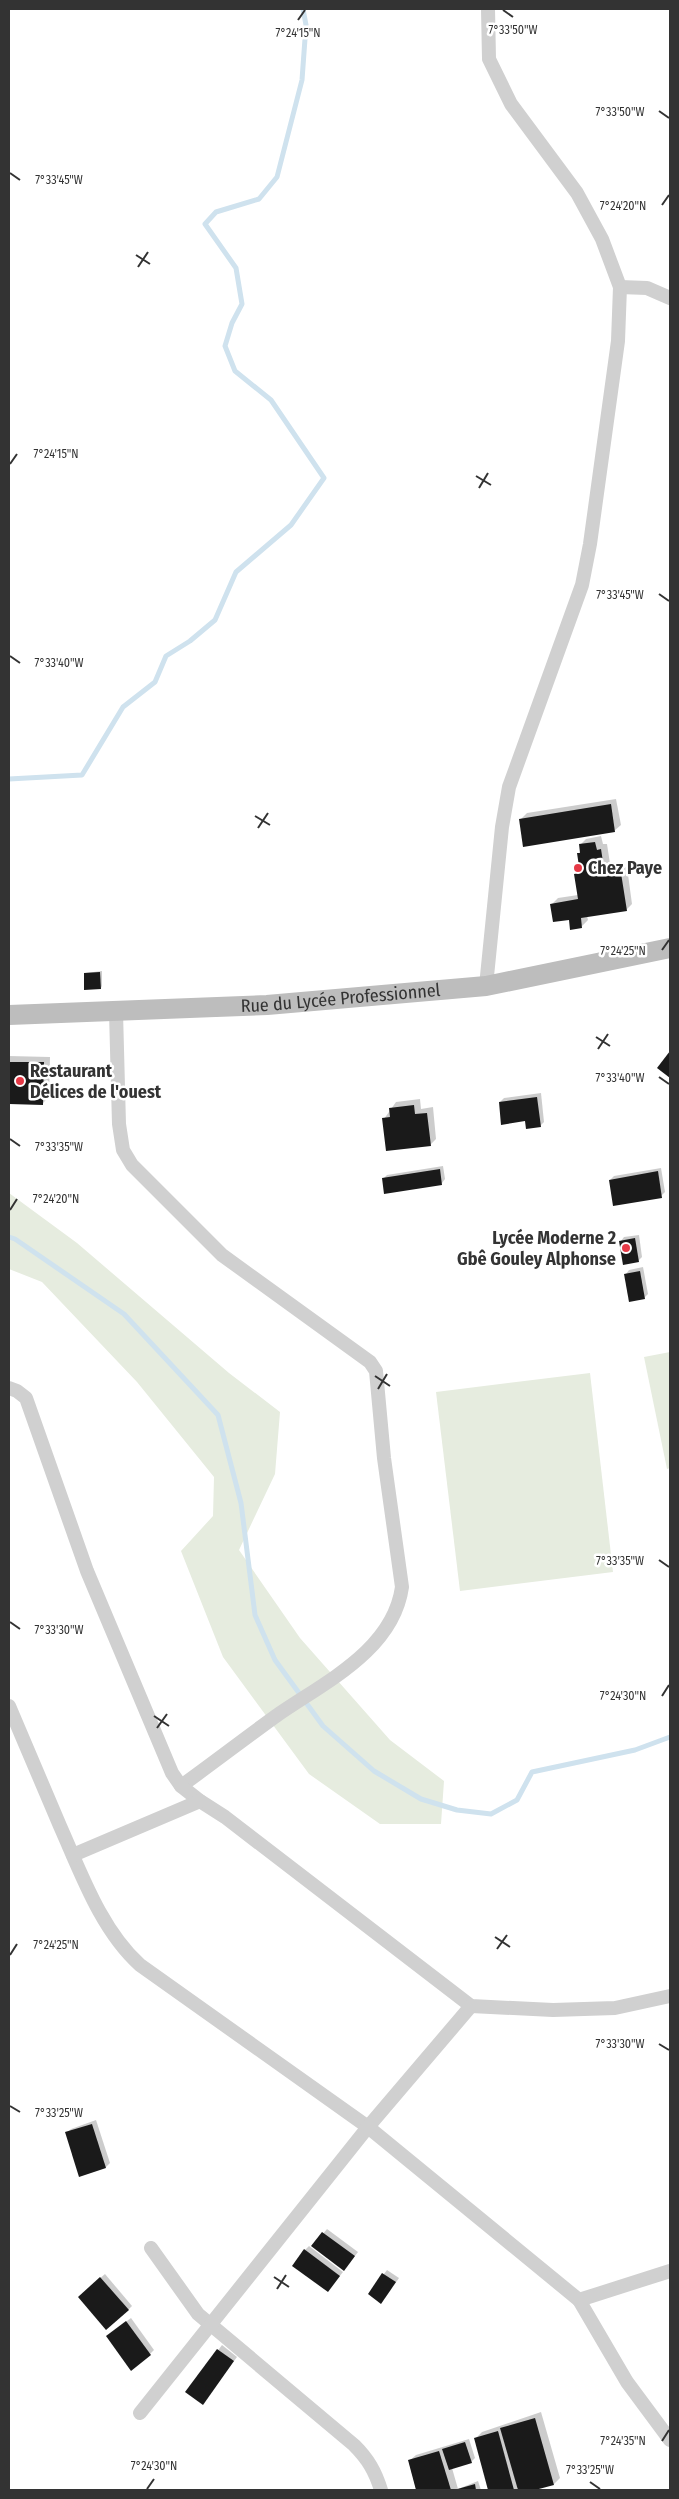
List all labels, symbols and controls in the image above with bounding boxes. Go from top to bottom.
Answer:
text: 7°33'50"W [488,23,538,37]
text: 7°24'15"N [276,26,320,40]
text: 7°33'50"W [595,105,645,119]
text: 7°33'45"W [35,173,83,187]
text: 7°24'20"N [600,199,646,213]
text: 7°24'15"N [34,447,78,461]
text: 7°33'45"W [596,588,644,602]
text: 7°33'40"W [35,656,83,670]
place label: Chez Paye [588,857,662,879]
marker: Chez Paye [572,862,584,874]
text: 7°24'25"N [600,944,646,958]
street label: Rue du Lycée Professionnel [240,979,442,1017]
place label: Restaurant Délices de l'ouest [30,1060,162,1103]
text: 7°33'40"W [596,1071,644,1085]
marker: Restaurant Délices de l'ouest [14,1075,26,1087]
text: 7°33'35"W [35,1140,83,1154]
text: 7°24'20"N [33,1192,79,1206]
place label: Lycée Moderne 2 Gbê Gouley Alphonse [457,1227,616,1270]
marker: Lycée Moderne 2 Gbê Gouley Alphonse [620,1242,632,1254]
text: 7°33'35"W [596,1554,644,1568]
text: 7°33'30"W [35,1623,83,1637]
text: 7°24'30"N [600,1689,646,1703]
text: 7°24'25"N [33,1938,79,1952]
text: 7°33'30"W [596,2037,644,2051]
text: 7°33'25"W [35,2106,83,2120]
text: 7°24'35"N [600,2434,646,2448]
text: 7°24'30"N [131,2459,177,2473]
text: 7°33'25"W [566,2463,614,2477]

